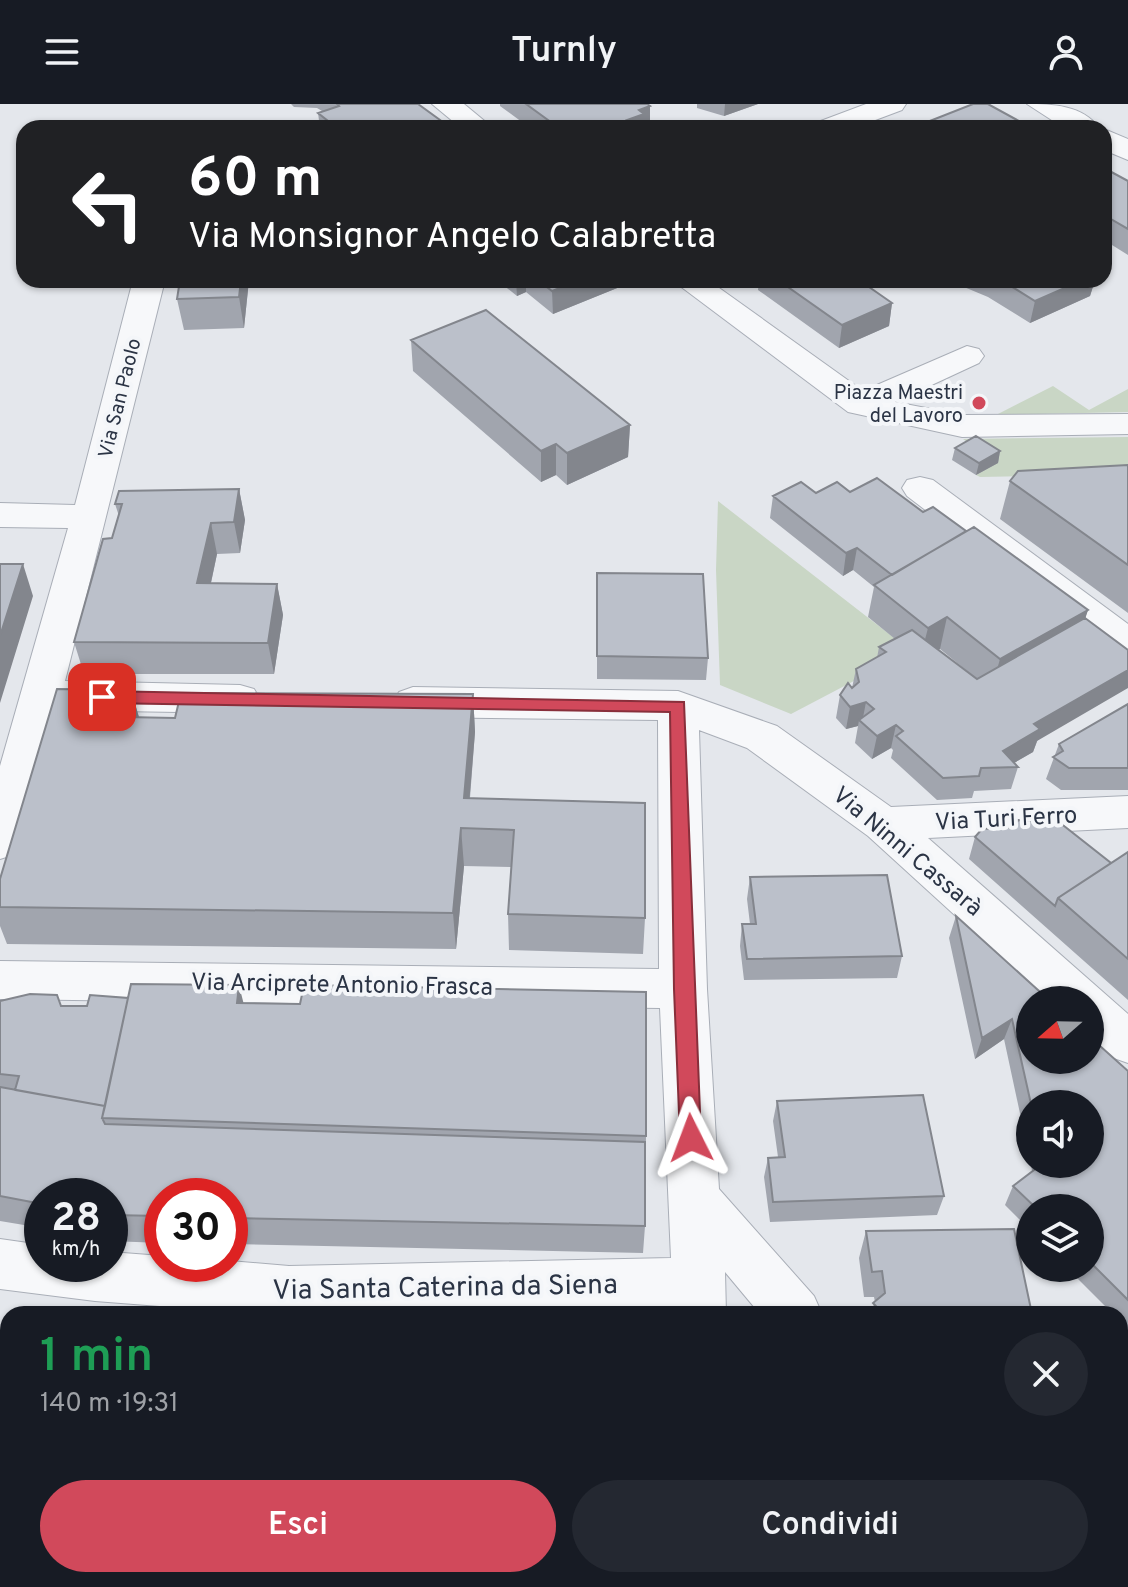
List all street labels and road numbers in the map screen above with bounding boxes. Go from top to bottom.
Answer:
street label: Via San Paolo [93,336,148,461]
street label: Via Ninni Cassarà [825,781,988,924]
street label: Via Turi Ferro [934,801,1078,839]
street label: Via Arciprete Antonio Frasca [191,968,493,1004]
street label: Via Santa Caterina da Siena [272,1268,618,1310]

